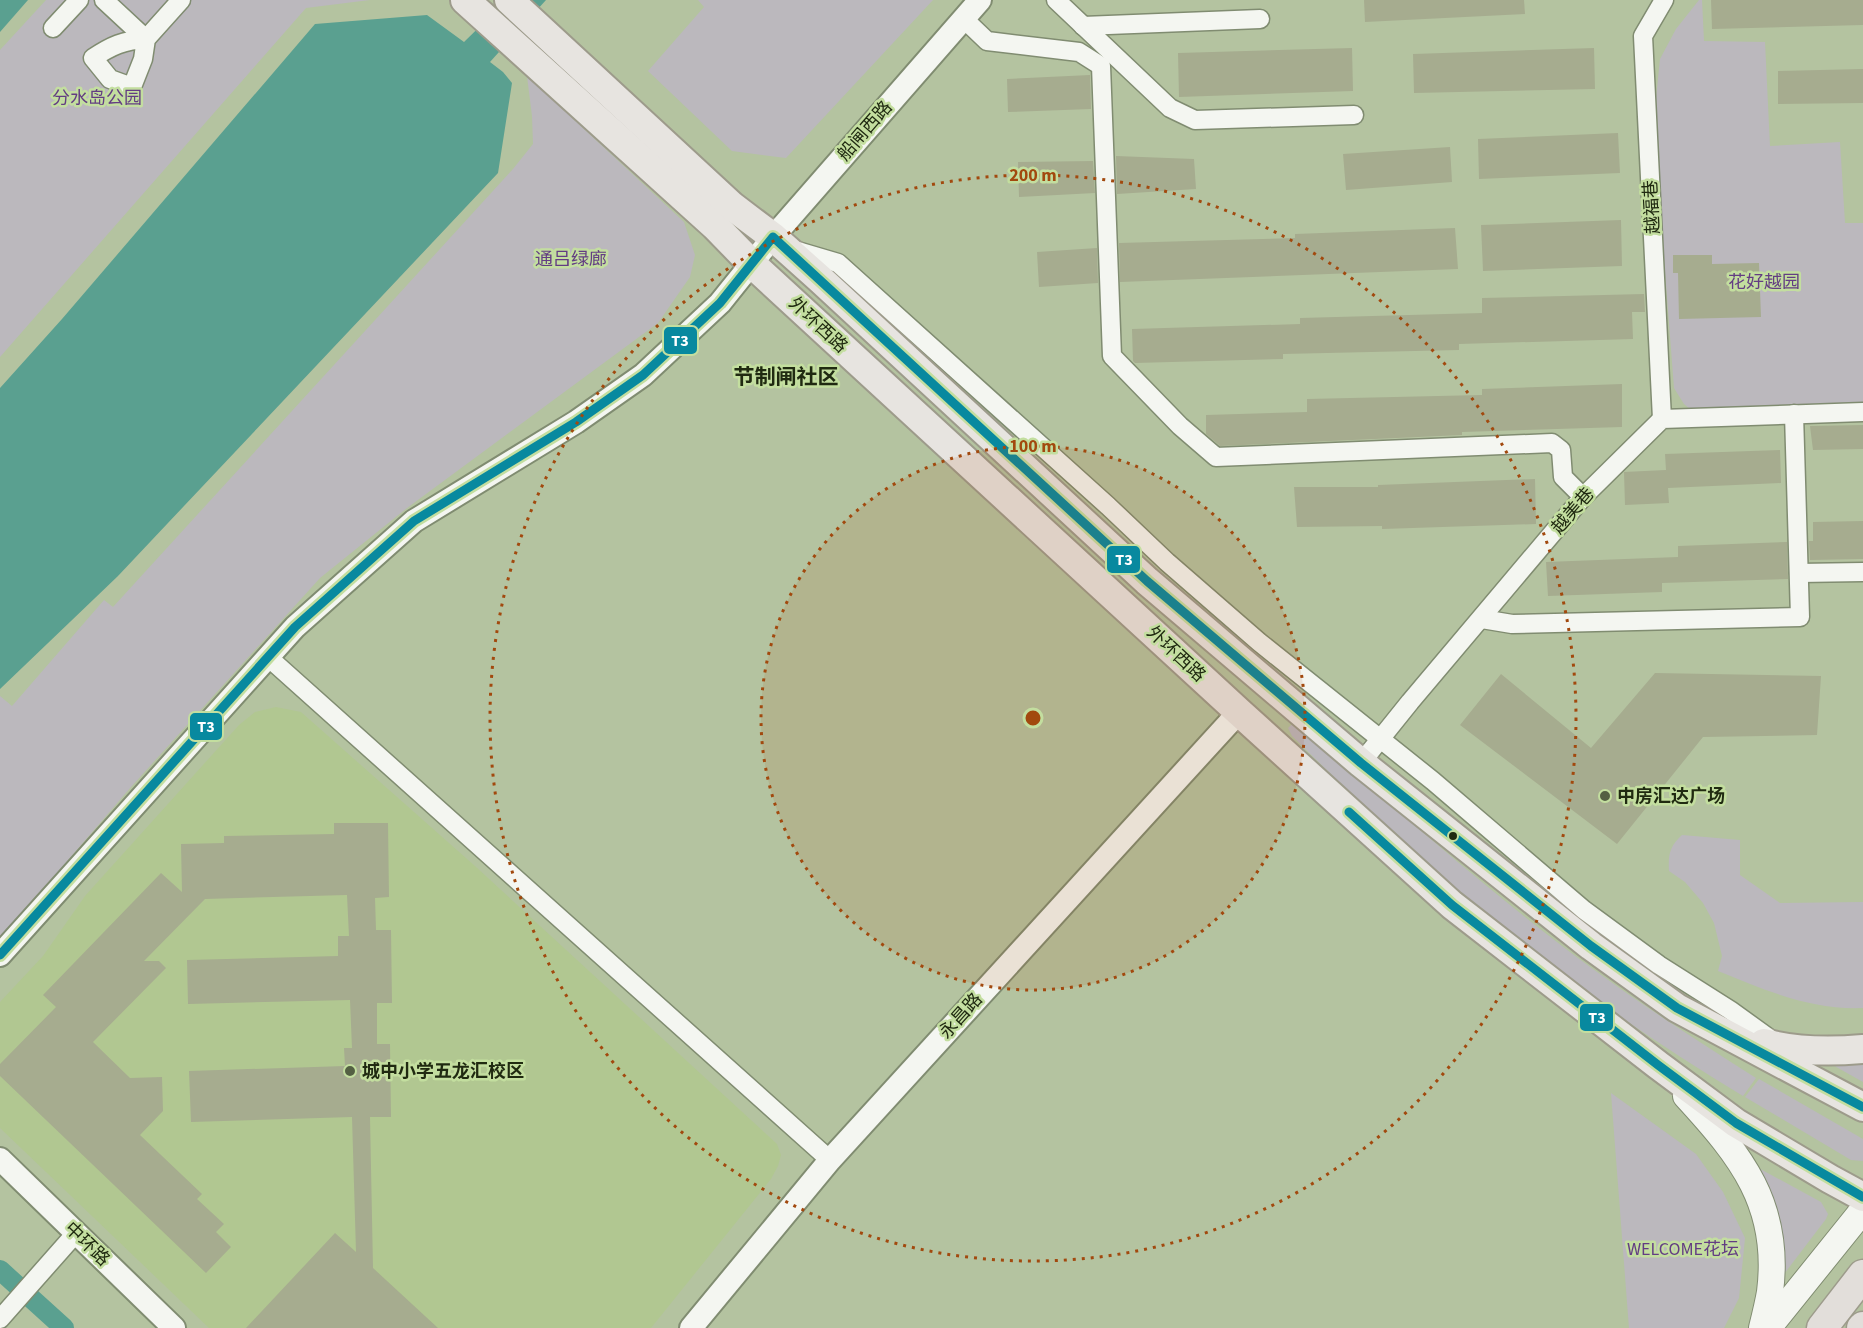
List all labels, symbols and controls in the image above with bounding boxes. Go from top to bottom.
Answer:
park label: 分水岛公园 [52,86,142,111]
street label: 船闸西路 [832,96,898,166]
text: 200 m [1009,163,1057,188]
street label: 越福巷 [1638,179,1666,235]
park label: 通吕绿廊 [535,247,607,272]
park label: 花好越园 [1728,270,1800,295]
street label: 外环西路 [783,291,853,359]
line badge: T3 [663,326,698,355]
text: T3 [671,330,689,352]
district label: 节制闸社区 [734,362,839,392]
text: 100 m [1009,434,1057,459]
street label: 越美巷 [1546,482,1600,540]
line badge: T3 [1106,545,1141,574]
text: T3 [1115,549,1133,571]
street label: 外环西路 [1141,620,1211,688]
centre of rings [1023,708,1043,728]
line badge: T3 [189,712,223,741]
text: T3 [197,716,215,738]
place label: 中房汇达广场 [1617,784,1725,809]
marker: 中房汇达广场 [1598,789,1612,803]
unlabelled marker [1447,830,1459,842]
street label: 永昌路 [934,988,988,1044]
line badge: T3 [1579,1003,1614,1032]
text: T3 [1588,1007,1606,1029]
place label: 城中小学五龙汇校区 [362,1059,524,1084]
marker: 城中小学五龙汇校区 [343,1064,357,1078]
street label: 中环路 [59,1216,115,1272]
park label: WELCOME花坛 [1627,1237,1739,1262]

